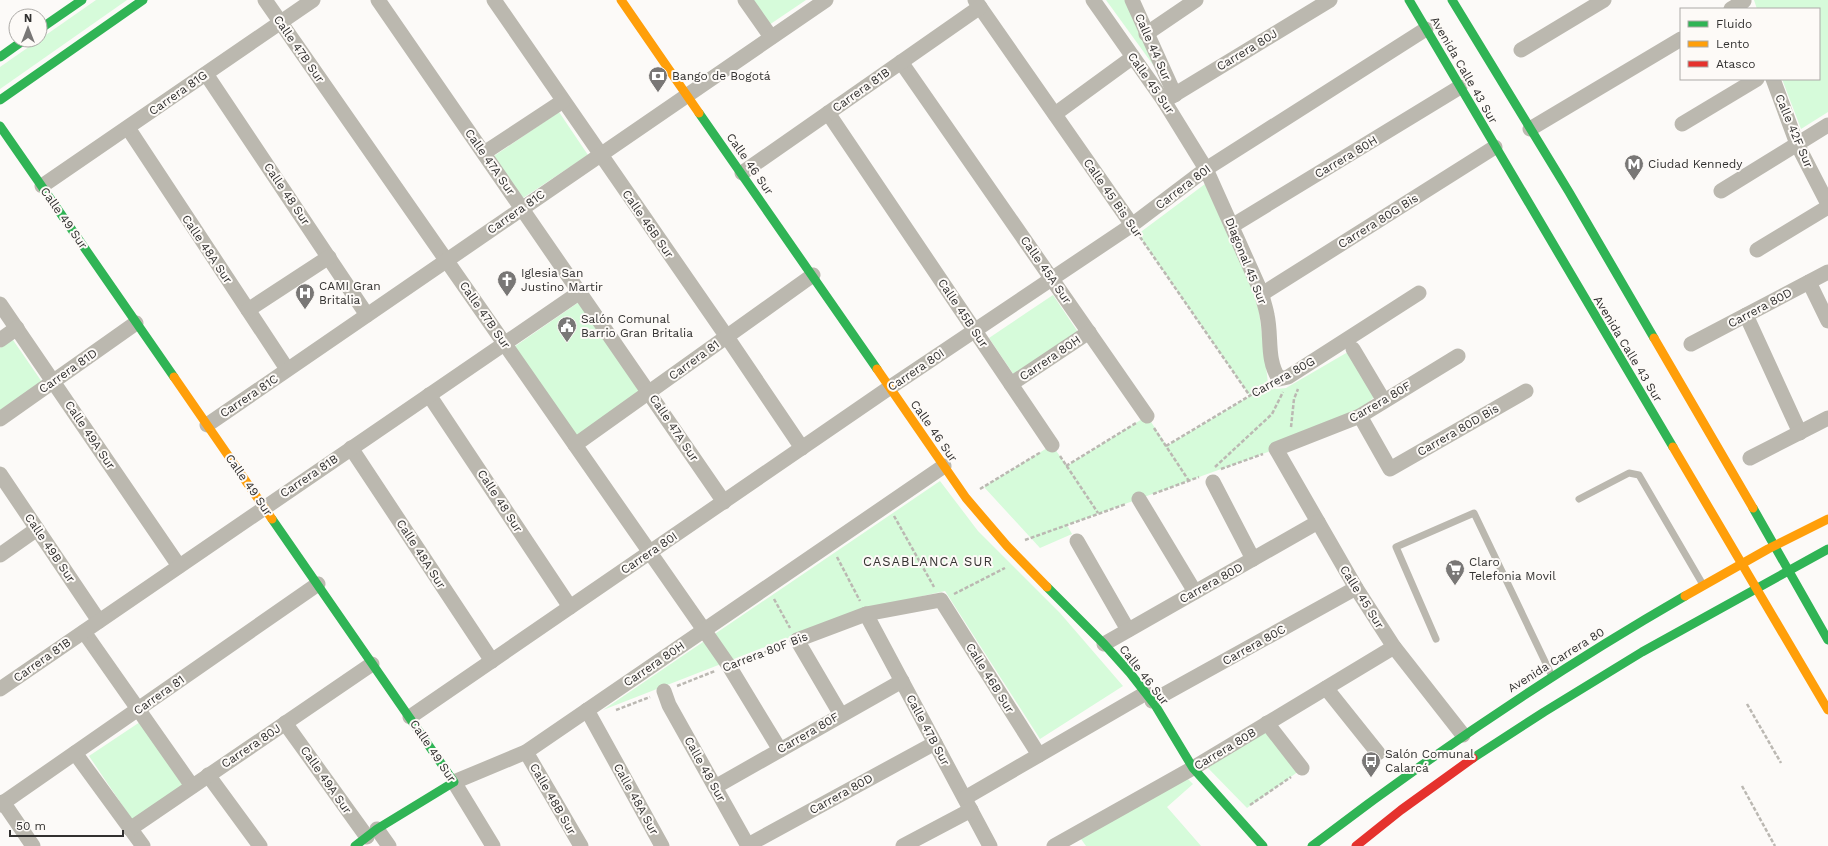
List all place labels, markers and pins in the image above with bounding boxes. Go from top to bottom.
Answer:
bank icon: Bango de Bogotá [647,65,669,93]
place label: Bango de Bogotá [672,69,771,83]
metro station icon: Ciudad Kennedy [1623,153,1645,181]
place label: Ciudad Kennedy [1648,157,1743,171]
place label: Iglesia San Justino Martir [521,266,603,294]
church icon: Iglesia San Justino Martir [496,269,518,297]
place label: CAMI Gran Britalia [319,279,381,307]
hospital icon: CAMI Gran Britalia [294,282,316,310]
place label: Salón Comunal Barrio Gran Britalia [581,312,693,340]
public building icon: Salón Comunal Barrio Gran Britalia [556,315,578,343]
place label: Claro Telefonia Movil [1469,555,1556,583]
supermarket icon: Claro Telefonia Movil [1444,558,1466,586]
place label: Salón Comunal Calarcá [1385,747,1474,775]
bus stop icon: Salón Comunal Calarcá [1360,750,1382,778]

